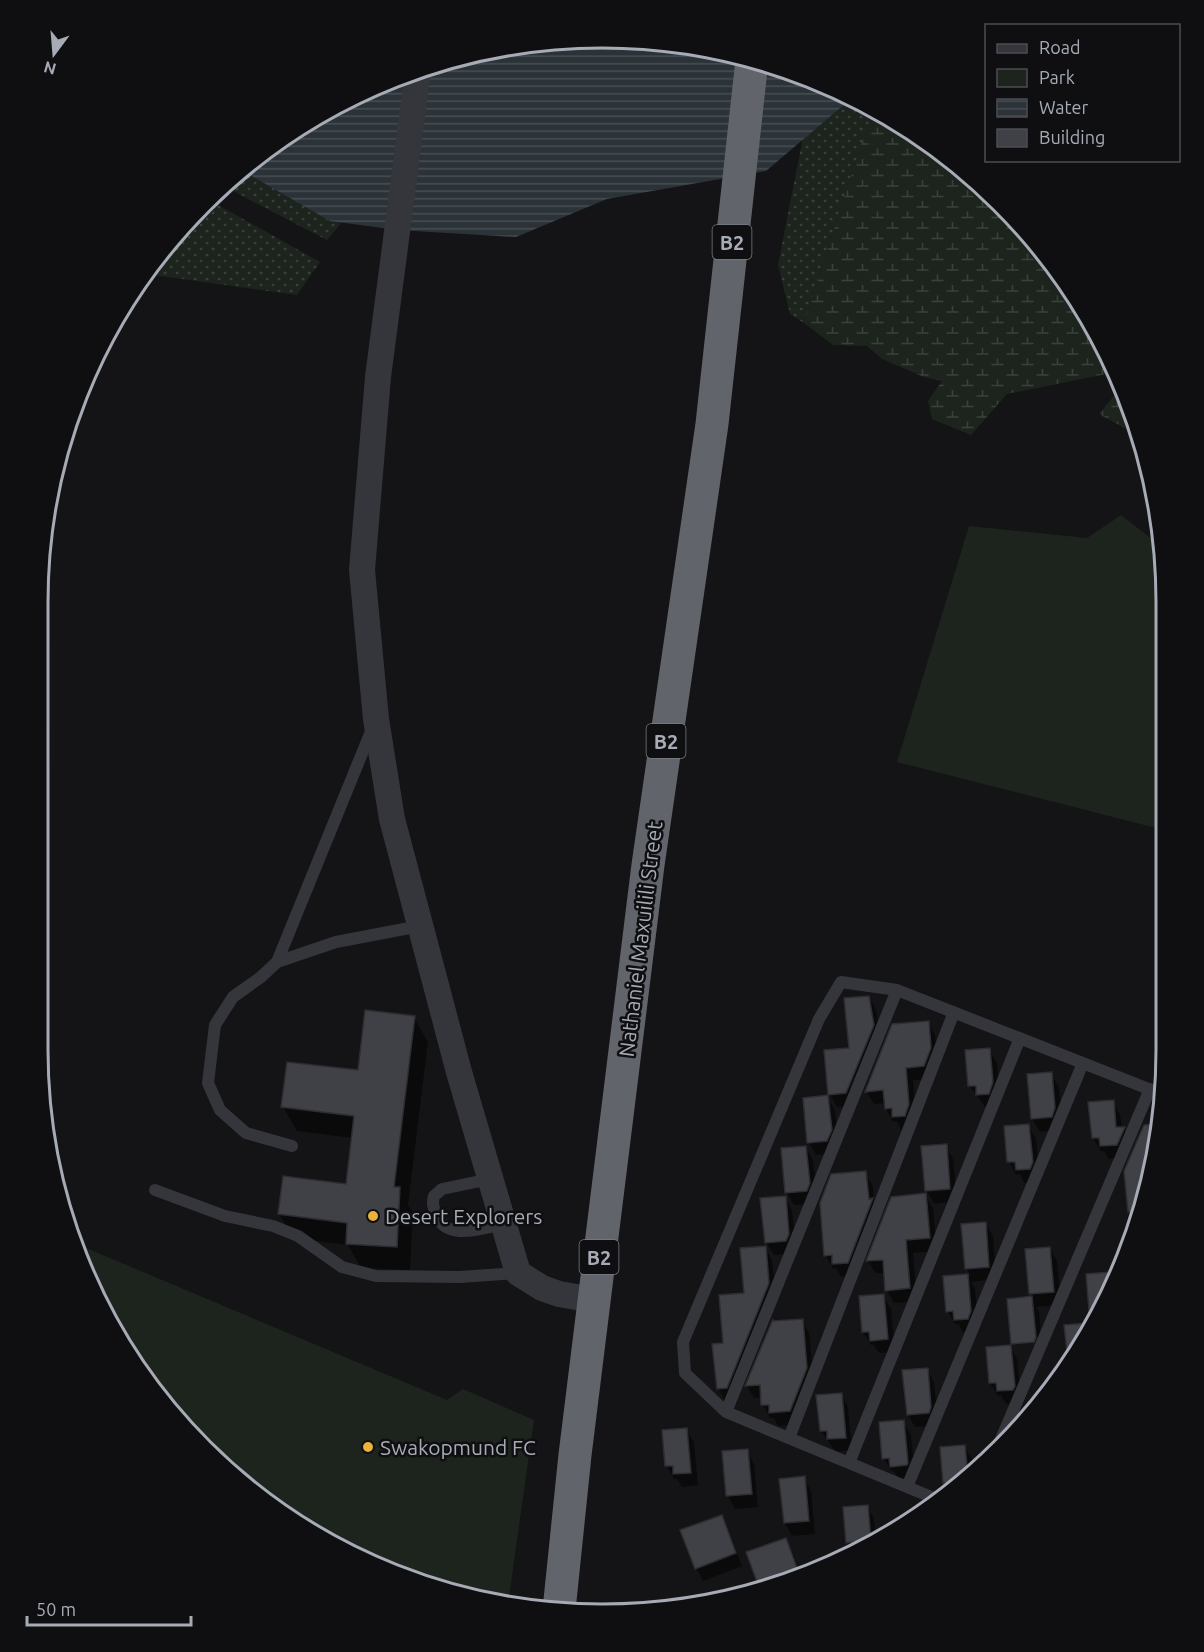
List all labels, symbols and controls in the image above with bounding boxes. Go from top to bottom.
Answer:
north arrow [24,24,84,84]
legend [985,24,1180,162]
text: Road [1039,37,1081,57]
text: N [42,58,58,79]
text: Park [1039,67,1075,87]
text: Water [1039,97,1089,117]
text: Building [1039,127,1105,147]
road number: B2 [712,225,752,259]
road number: B2 [646,724,686,758]
street label: Nathaniel Maxuilili Street [614,820,666,1058]
place label: Desert Explorers [385,1204,542,1228]
marker: Desert Explorers [366,1209,380,1223]
road number: B2 [580,1240,618,1274]
place label: Swakopmund FC [380,1435,536,1459]
marker: Swakopmund FC [361,1440,375,1454]
scale bar [27,1589,190,1627]
text: 50 m [36,1599,76,1619]

